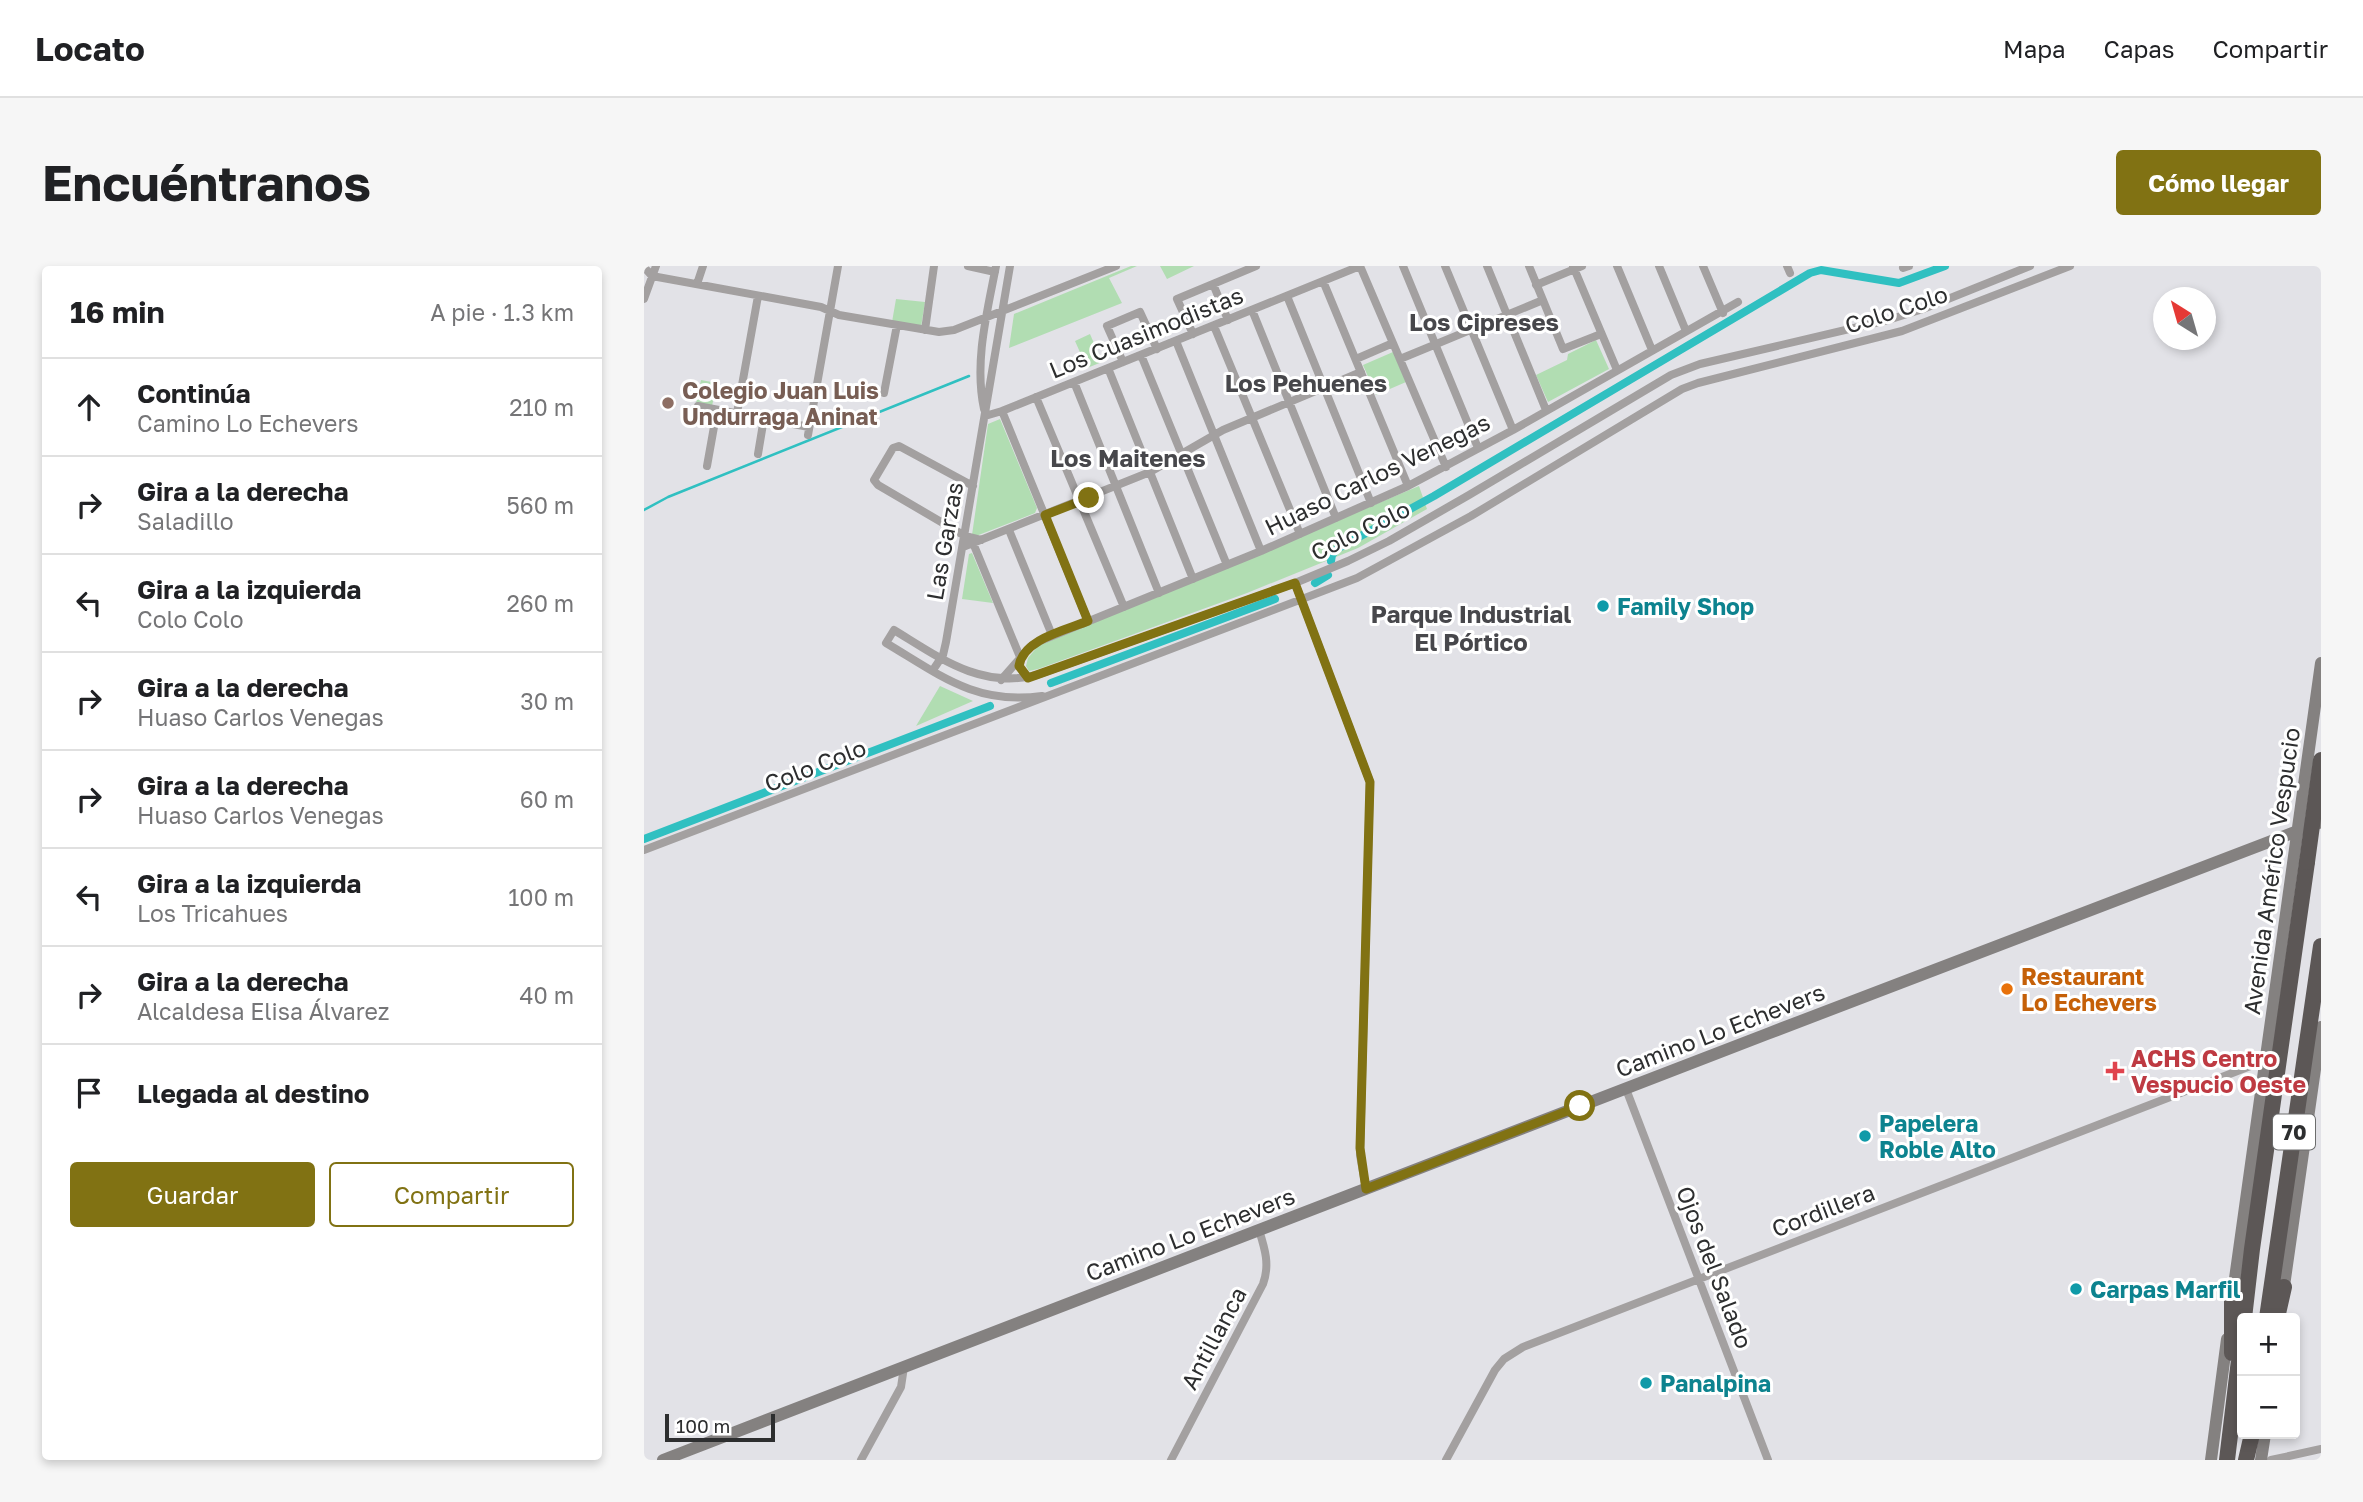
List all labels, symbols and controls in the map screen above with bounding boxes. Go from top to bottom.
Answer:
text: Locato [35,29,145,68]
text: Mapa [2003,34,2066,63]
text: Capas [2104,34,2174,63]
text: Compartir [2212,34,2328,63]
button: Cómo llegar [2116,150,2321,215]
text: Encuéntranos [42,153,371,212]
street label: Colo Colo [1841,279,1951,339]
street label: Los Cuasimodistas [1045,280,1247,384]
north arrow [2153,287,2216,350]
text: 16 min [70,294,165,330]
text: A pie · 1.3 km [430,298,574,326]
district label: Los Cipreses [1409,307,1559,336]
district label: Los Pehuenes [1225,368,1387,397]
place label: Colegio Juan Luis Undurraga Aninat [682,376,879,430]
text: Continúa [137,378,251,409]
icon: ahead [70,388,108,426]
text: 210 m [509,393,574,421]
marker: Colegio Juan Luis Undurraga Aninat [660,395,676,411]
street label: Huaso Carlos Venegas [1260,407,1494,541]
text: Camino Lo Echevers [137,409,359,437]
district label: Los Maitenes [1050,443,1206,472]
text: Gira a la derecha [137,476,349,507]
street label: Las Garzas [920,480,968,602]
route end [1073,482,1104,513]
icon: right [70,486,108,524]
text: 560 m [506,491,574,519]
street label: Colo Colo [1306,494,1414,566]
text: Saladillo [137,507,234,535]
text: Gira a la izquierda [137,574,361,605]
icon: left [70,584,108,622]
text: 260 m [506,589,574,617]
place label: Family Shop [1617,592,1754,620]
marker: Family Shop [1595,598,1611,614]
district label: Parque Industrial El Pórtico [1371,599,1571,656]
text: Colo Colo [137,605,244,633]
text: Gira a la derecha [137,672,349,703]
icon: right [70,682,108,720]
text: 30 m [520,687,574,715]
text: Huaso Carlos Venegas [137,703,384,731]
street label: Avenida Américo Vespucio [2237,726,2305,1016]
street label: Colo Colo [760,733,870,797]
text: Gira a la derecha [137,770,349,801]
icon: right [70,780,108,818]
text: 60 m [520,785,574,813]
text: Huaso Carlos Venegas [137,801,384,829]
text: Gira a la izquierda [137,868,361,899]
icon: left [70,878,108,916]
text: 100 m [508,883,574,911]
text: Los Tricahues [137,899,288,927]
place label: Restaurant Lo Echevers [2021,962,2157,1016]
text: Gira a la derecha [137,966,349,997]
icon: right [70,976,108,1014]
street label: Camino Lo Echevers [1612,977,1828,1083]
text: 40 m [520,981,574,1009]
marker: Restaurant Lo Echevers [1999,981,2015,997]
text: Alcaldesa Elisa Álvarez [137,997,390,1025]
place label: ACHS Centro Vespucio Oeste [2131,1044,2306,1098]
marker: ACHS Centro Vespucio Oeste [2105,1061,2125,1081]
icon: arrive [70,1074,108,1112]
text: Llegada al destino [137,1078,369,1109]
route start [1564,1090,1595,1121]
place label: Papelera Roble Alto [1879,1109,1996,1163]
road number: 70 [2273,1114,2315,1150]
marker: Papelera Roble Alto [1857,1128,1873,1144]
button: Guardar [70,1162,315,1227]
button: Compartir [329,1162,574,1227]
street label: Cordillera [1768,1178,1878,1242]
street label: Camino Lo Echevers [1082,1181,1298,1287]
street label: Ojos del Salado [1671,1182,1759,1352]
place label: Carpas Marfil [2090,1275,2241,1303]
marker: Carpas Marfil [2068,1281,2084,1297]
street label: Antillanca [1174,1282,1252,1394]
map controls [2237,1313,2300,1439]
button: + [2237,1313,2300,1376]
place label: Panalpina [1660,1369,1771,1397]
marker: Panalpina [1638,1375,1654,1391]
button: − [2237,1376,2300,1439]
scale bar [665,1411,775,1443]
text: 100 m [676,1414,730,1437]

